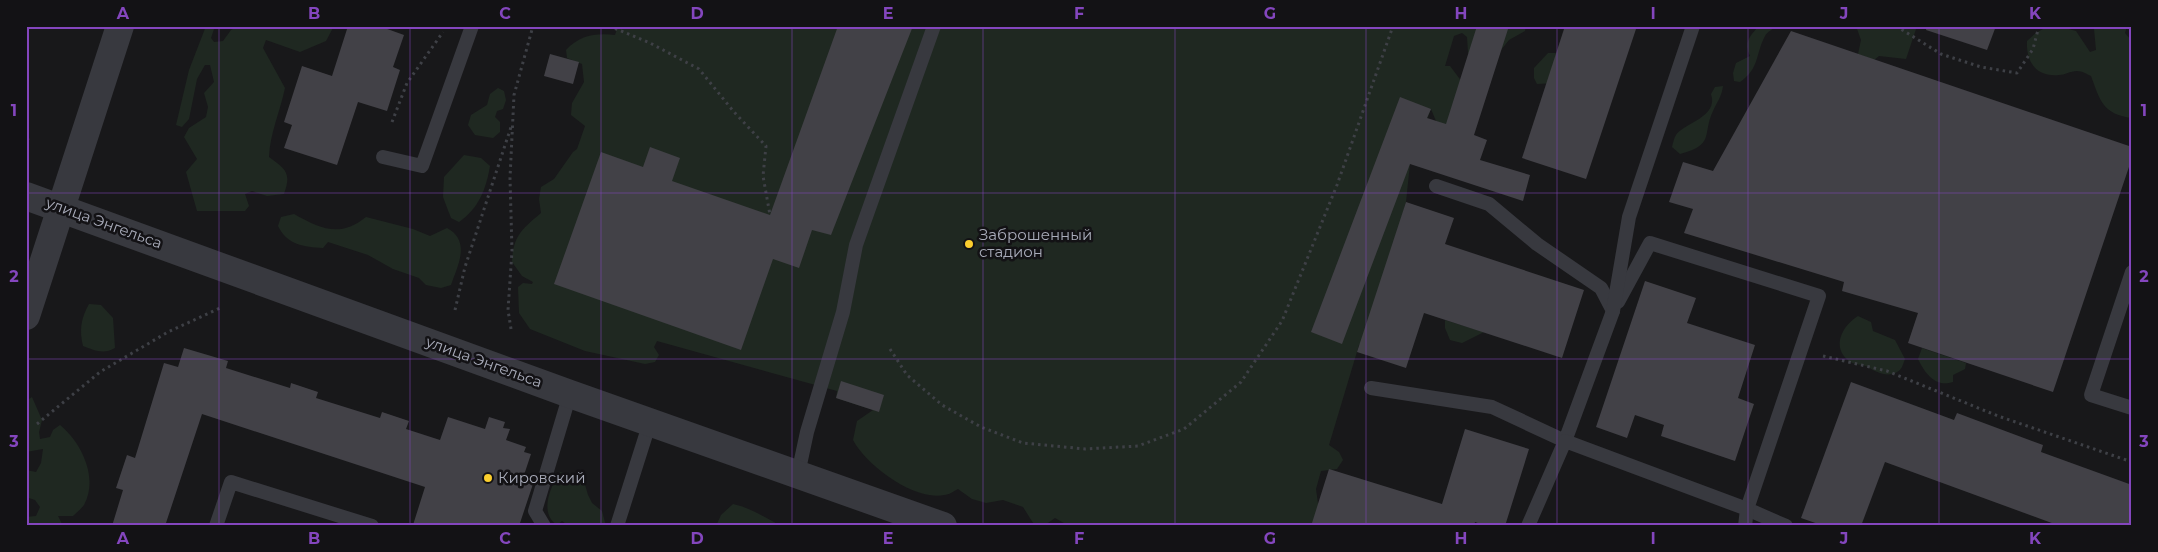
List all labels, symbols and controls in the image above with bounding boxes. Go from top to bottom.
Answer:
text: A [116,4,130,23]
text: B [308,4,320,23]
text: C [499,4,511,23]
text: D [690,4,704,23]
text: E [883,4,893,23]
text: F [1074,4,1084,23]
text: G [1264,4,1276,23]
text: H [1455,4,1467,23]
text: I [1650,4,1656,23]
text: J [1839,4,1848,23]
text: K [2029,4,2042,23]
text: 1 [11,101,17,120]
text: 1 [2141,101,2147,120]
street label: улица Энгельса [42,192,165,252]
place label: Заброшенный стадион [979,225,1092,261]
marker: Заброшенный стадион [963,238,975,250]
text: 2 [9,267,19,286]
text: 2 [2139,267,2149,286]
street label: улица Энгельса [422,331,545,391]
text: 3 [8,432,19,451]
text: 3 [2138,432,2149,451]
place label: Кировский [498,468,585,487]
marker: Кировский [482,472,494,484]
text: A [116,529,130,548]
text: B [308,529,320,548]
text: C [499,529,511,548]
text: D [690,529,704,548]
text: E [883,529,893,548]
text: F [1074,529,1084,548]
text: G [1264,529,1276,548]
text: H [1455,529,1467,548]
text: I [1650,529,1656,548]
text: J [1839,529,1848,548]
text: K [2029,529,2042,548]

